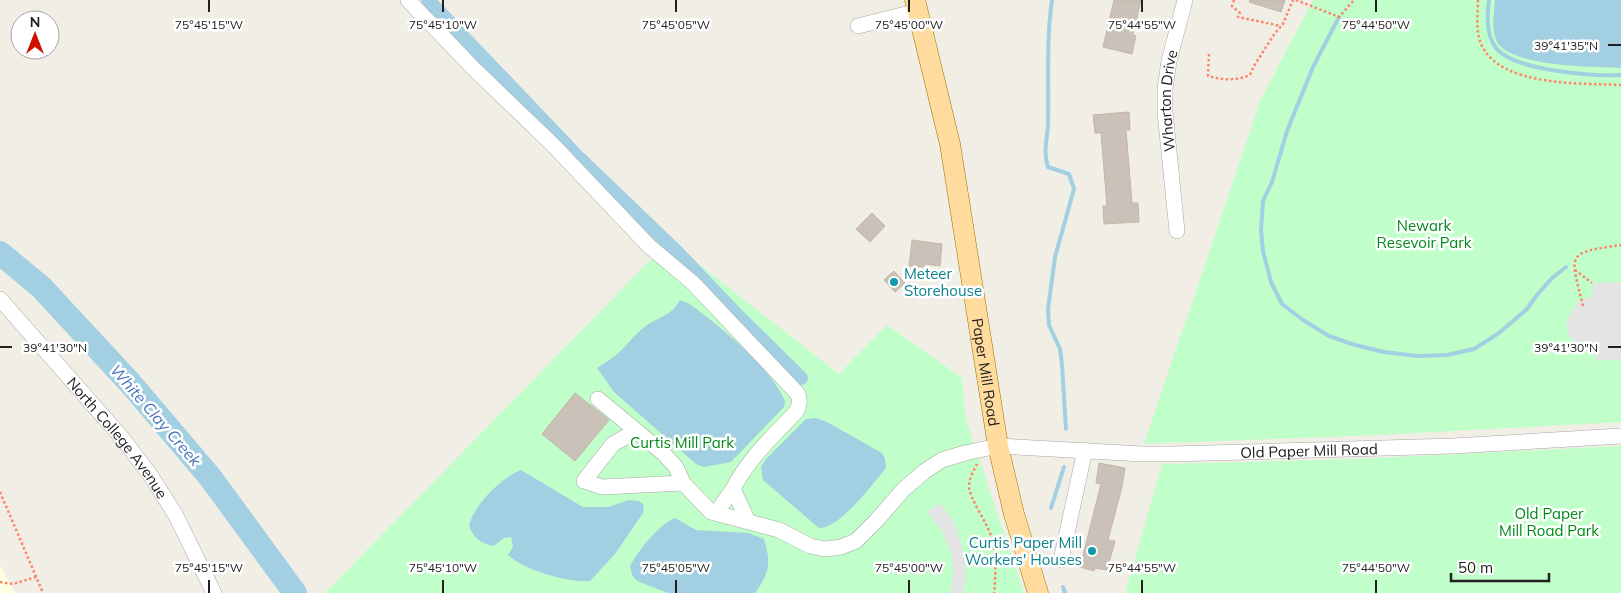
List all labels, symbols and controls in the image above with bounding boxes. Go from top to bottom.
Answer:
north arrow [10,10,60,60]
text: N [30,13,40,31]
text: 75°45'15"W [175,17,243,32]
text: 75°45'10"W [409,17,477,32]
text: 75°45'05"W [642,17,710,32]
text: 75°45'00"W [875,17,943,32]
text: 75°44'55"W [1108,17,1176,32]
text: 75°44'50"W [1342,17,1410,32]
text: 39°41'35"N [1534,38,1598,53]
street label: Wharton Drive [1156,47,1181,153]
park label: Newark Resevoir Park [1377,216,1472,252]
place label: Meteer Storehouse [904,264,982,300]
marker: Meteer Storehouse [888,276,900,288]
street label: Paper Mill Road [968,316,1004,427]
text: 39°41'30"N [23,340,87,355]
text: 39°41'30"N [1534,340,1598,355]
water label: White Clay Creek [106,360,206,471]
street label: North College Avenue [63,373,172,502]
park label: Curtis Mill Park [630,433,734,452]
street label: Old Paper Mill Road [1240,439,1378,462]
park label: Old Paper Mill Road Park [1499,504,1599,540]
place label: Curtis Paper Mill Workers' Houses [965,533,1082,569]
marker: Curtis Paper Mill Workers' Houses [1086,545,1098,557]
scale bar [1451,550,1548,582]
text: 50 m [1458,558,1493,577]
text: 75°45'15"W [175,560,243,575]
text: 75°45'10"W [409,560,477,575]
text: 75°45'05"W [642,560,710,575]
text: 75°45'00"W [875,560,943,575]
text: 75°44'55"W [1108,560,1176,575]
text: 75°44'50"W [1342,560,1410,575]

